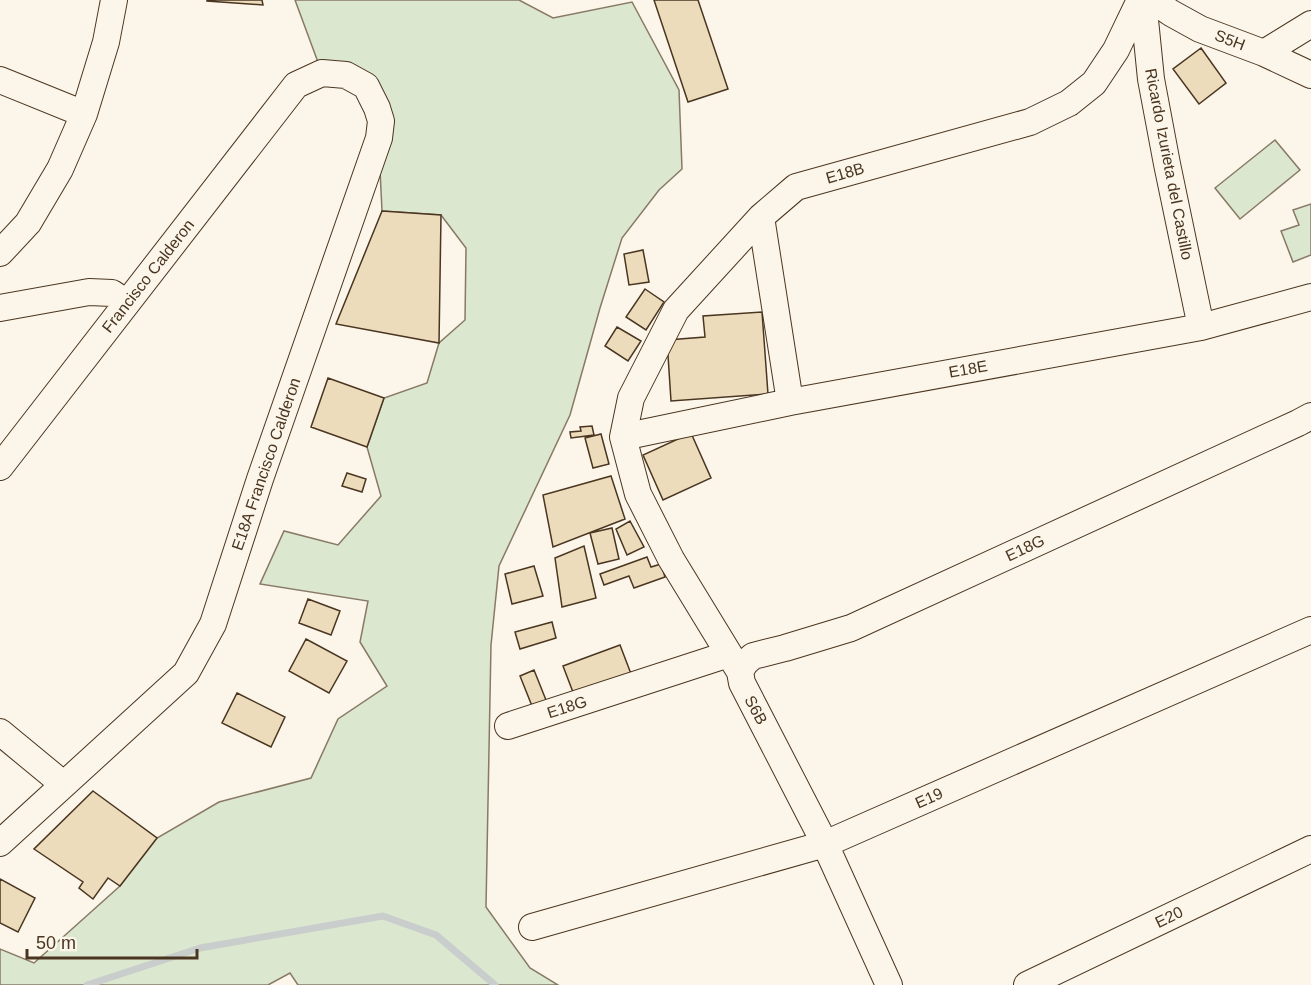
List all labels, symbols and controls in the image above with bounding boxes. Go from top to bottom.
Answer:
street label: S5H [1212,26,1248,54]
street label: Ricardo Izurieta del Castillo [1142,67,1196,261]
street label: E18B [824,159,866,187]
street label: Francisco Calderon [99,216,197,336]
street label: E18E [947,357,989,381]
street label: E18A Francisco Calderon [228,375,304,553]
street label: E18G [1003,532,1047,564]
street label: E18G [545,693,589,721]
street label: S6B [741,693,771,727]
street label: E19 [913,784,946,812]
street label: E20 [1152,903,1186,931]
scale bar [27,922,196,960]
text: 50 m [36,933,76,953]

